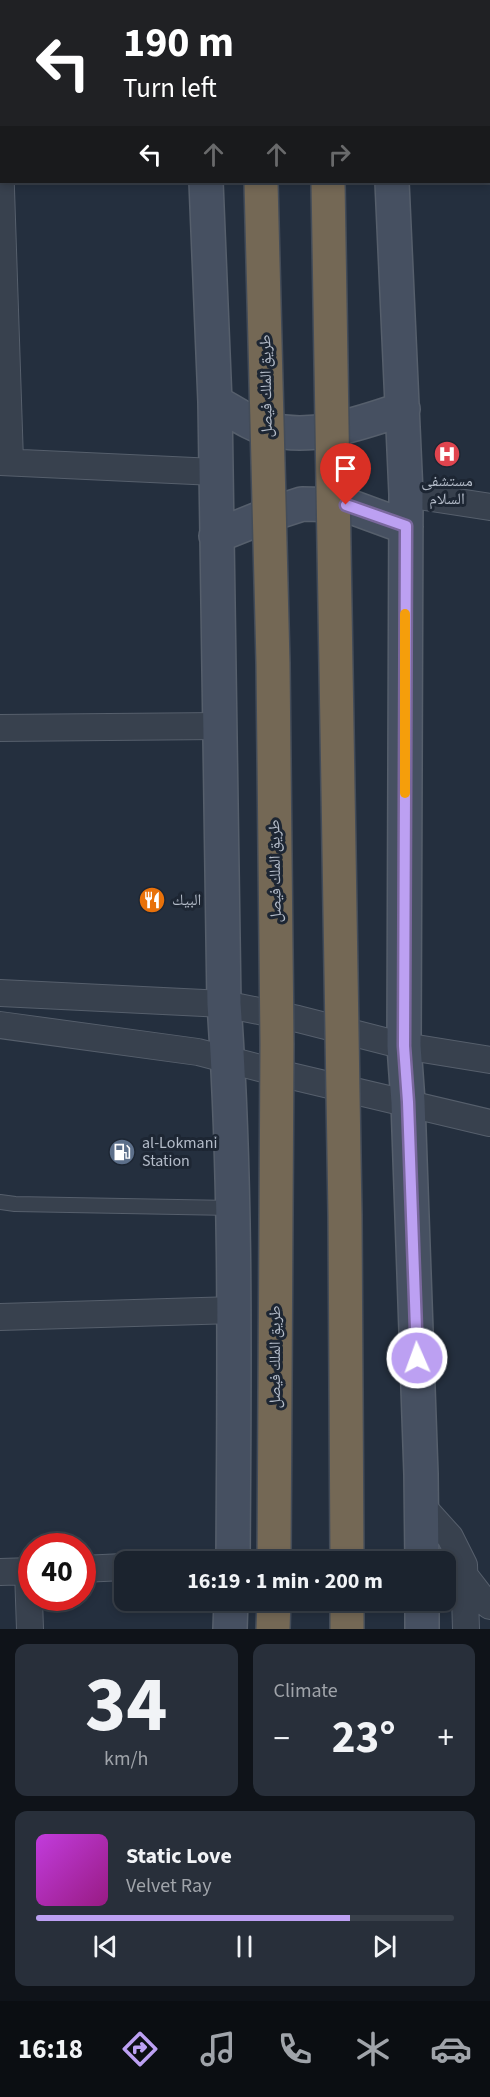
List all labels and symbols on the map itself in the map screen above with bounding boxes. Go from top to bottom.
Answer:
street label: طريق الملك فيصل [254,334,278,438]
hospital icon: مستشفى السلام [432,439,462,469]
pin [320,443,371,505]
place label: مستشفى السلام [421,470,473,510]
street label: طريق الملك فيصل [263,819,287,923]
restaurant icon: البيك [137,885,167,915]
place label: البيك [172,889,201,911]
place label: al-Lokmani Station [142,1132,217,1172]
fuel station icon: al-Lokmani Station [107,1137,137,1167]
street label: طريق الملك فيصل [264,1305,286,1409]
position arrow [385,1326,449,1390]
speed limit sign: 40 [18,1533,96,1611]

